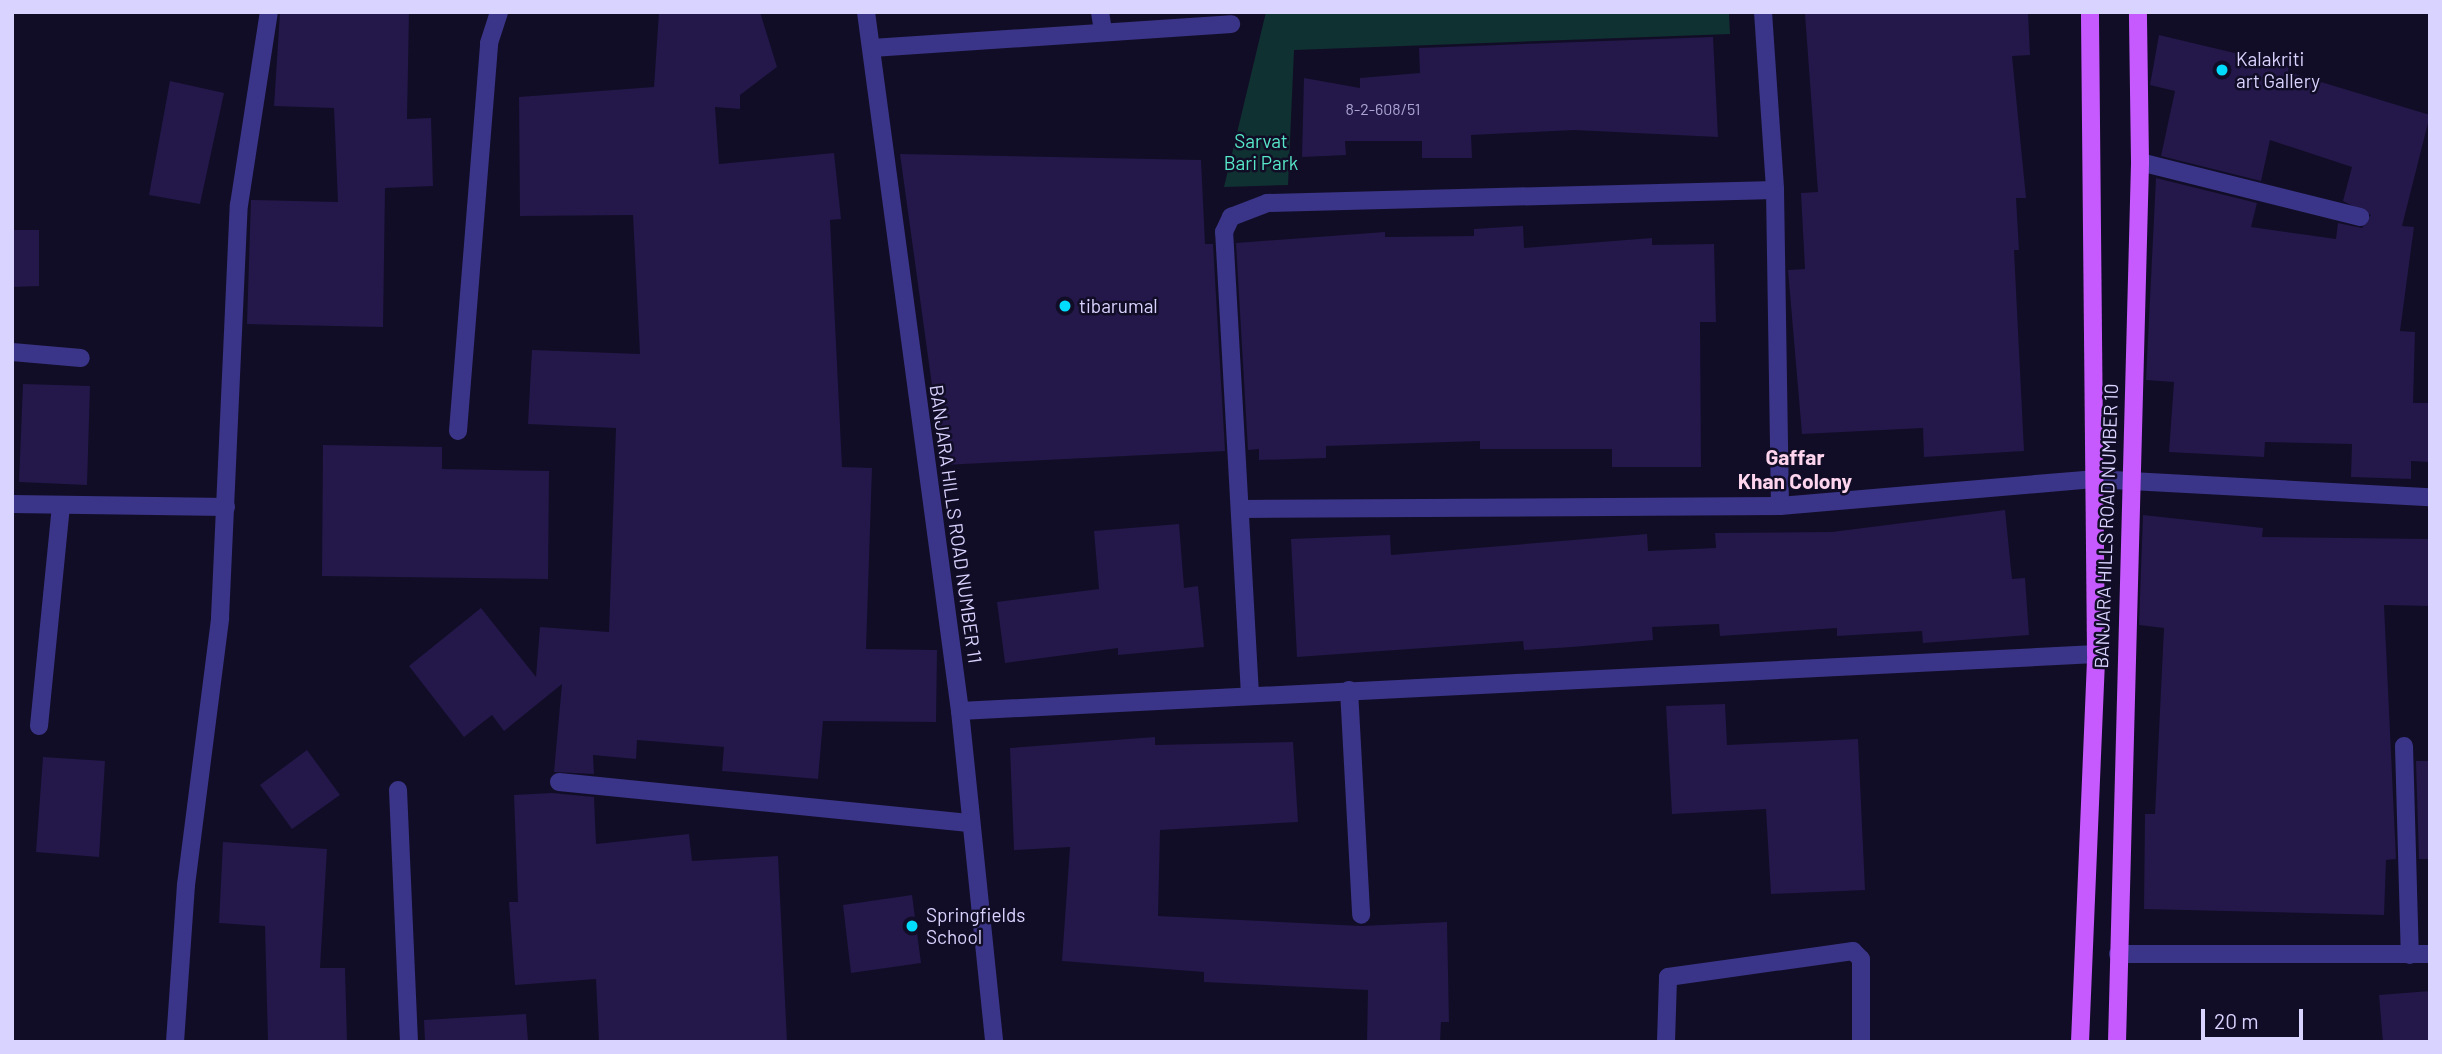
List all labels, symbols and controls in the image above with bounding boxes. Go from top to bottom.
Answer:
place label: Kalakriti art Gallery [2236,48,2320,92]
marker: Kalakriti art Gallery [2214,62,2230,78]
house number: 8-2-608/51 [1346,99,1420,119]
park label: Sarvat Bari Park [1224,130,1298,174]
place label: tibarumal [1079,295,1158,317]
marker: tibarumal [1057,298,1073,314]
street label: BANJARA HILLS ROAD NUMBER 11 [925,383,987,665]
street label: BANJARA HILLS ROAD NUMBER 10 [2090,383,2122,669]
district label: Gaffar Khan Colony [1738,444,1852,494]
place label: Springfields School [926,904,1025,948]
marker: Springfields School [904,918,920,934]
scale bar [2204,995,2306,1038]
text: 20 m [2214,1008,2259,1033]

